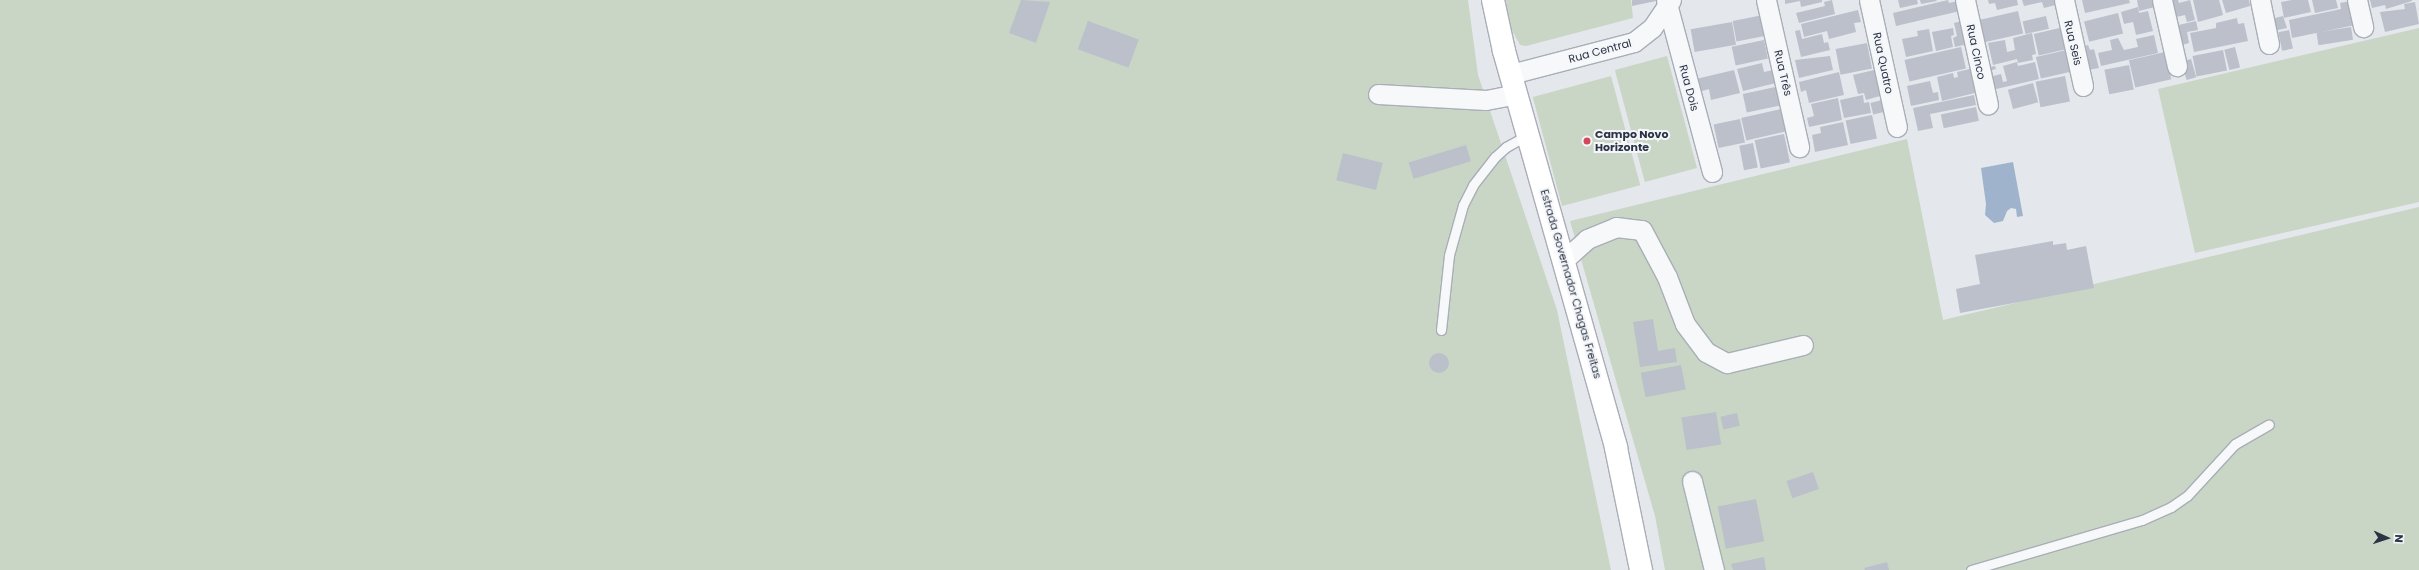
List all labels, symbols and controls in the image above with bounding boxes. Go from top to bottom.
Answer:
street label: Rua Seis [2061,19,2085,67]
street label: Rua Cinco [1964,23,1988,81]
street label: Rua Quatro [1870,31,1896,95]
street label: Rua Central [1567,36,1633,66]
street label: Rua Três [1771,49,1795,97]
street label: Rua Dois [1676,63,1702,113]
place label: Campo Novo Horizonte [1595,128,1668,154]
marker: Campo Novo Horizonte [1582,136,1592,146]
street label: Estrada Governador Chagas Freitas [1538,188,1604,380]
north arrow [2367,518,2407,558]
text: N [2391,534,2407,543]

